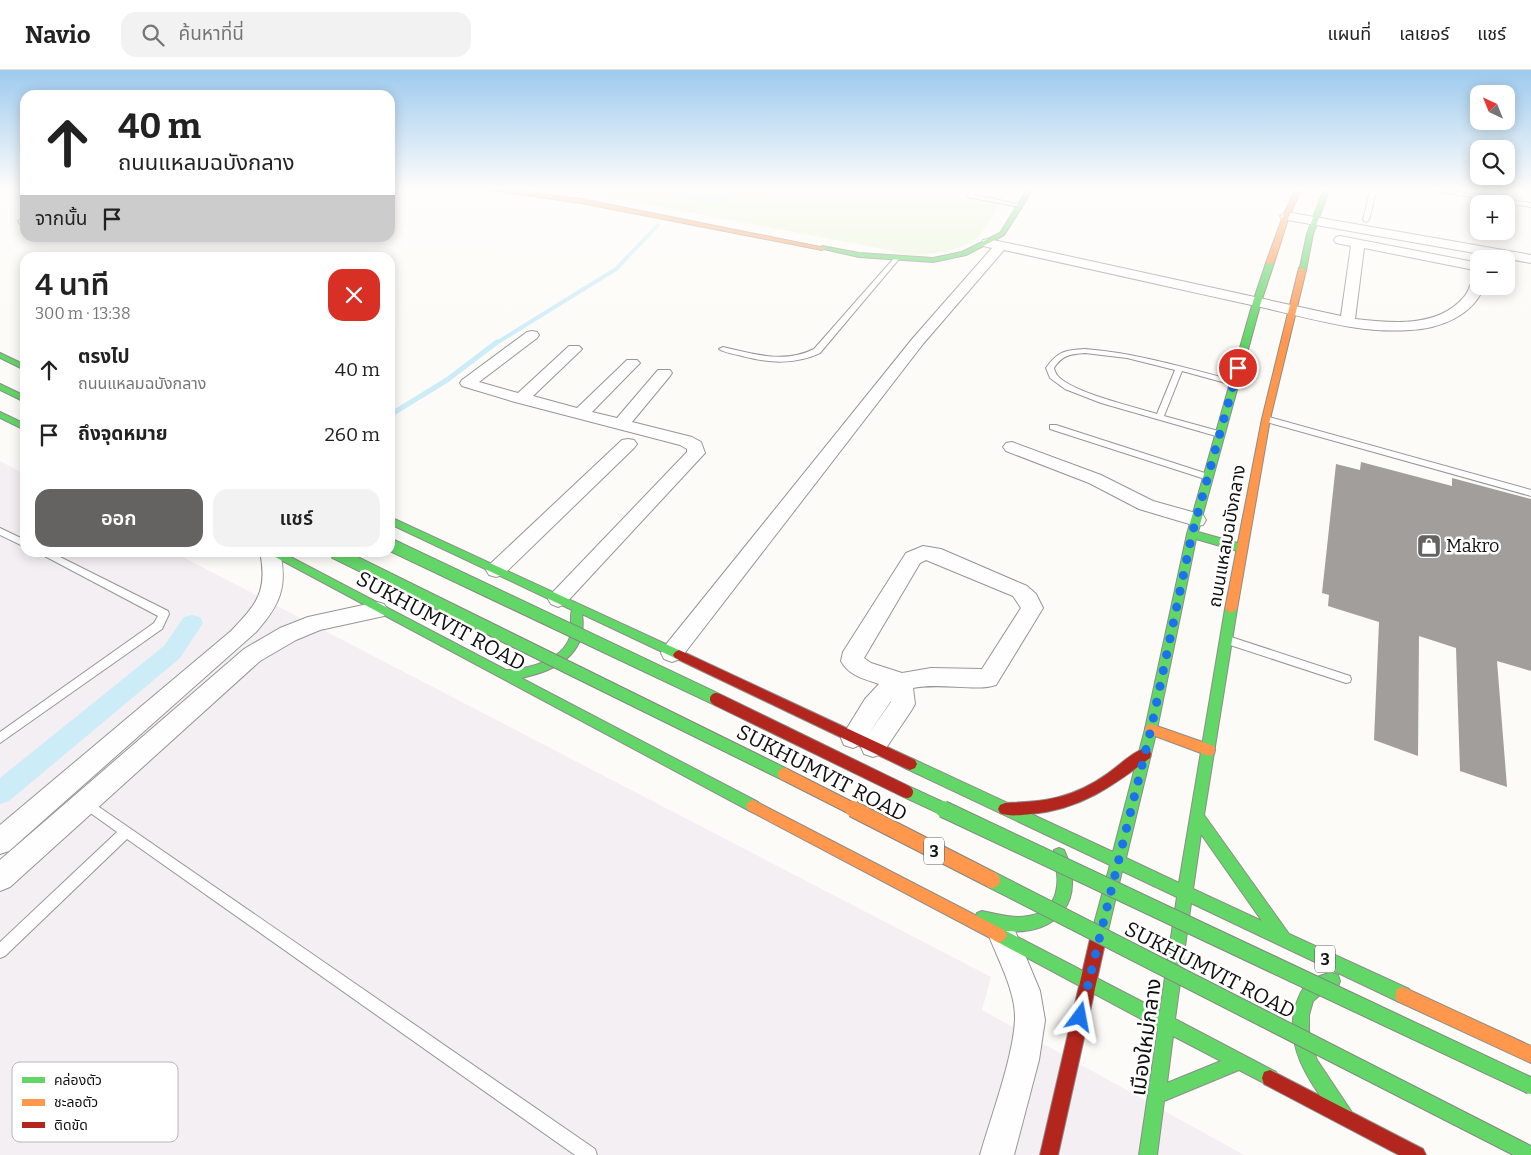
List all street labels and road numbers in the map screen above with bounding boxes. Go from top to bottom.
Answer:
street label: ถนนแหลมฉบังกลาง [1204,463,1250,609]
street label: SUKHUMVIT ROAD [352,565,530,677]
street label: SUKHUMVIT ROAD [732,719,912,827]
road number: 3 [924,838,944,864]
street label: SUKHUMVIT ROAD [1120,916,1300,1024]
road number: 3 [1315,946,1335,972]
street label: เมืองใหม่กลาง [1125,977,1167,1097]

